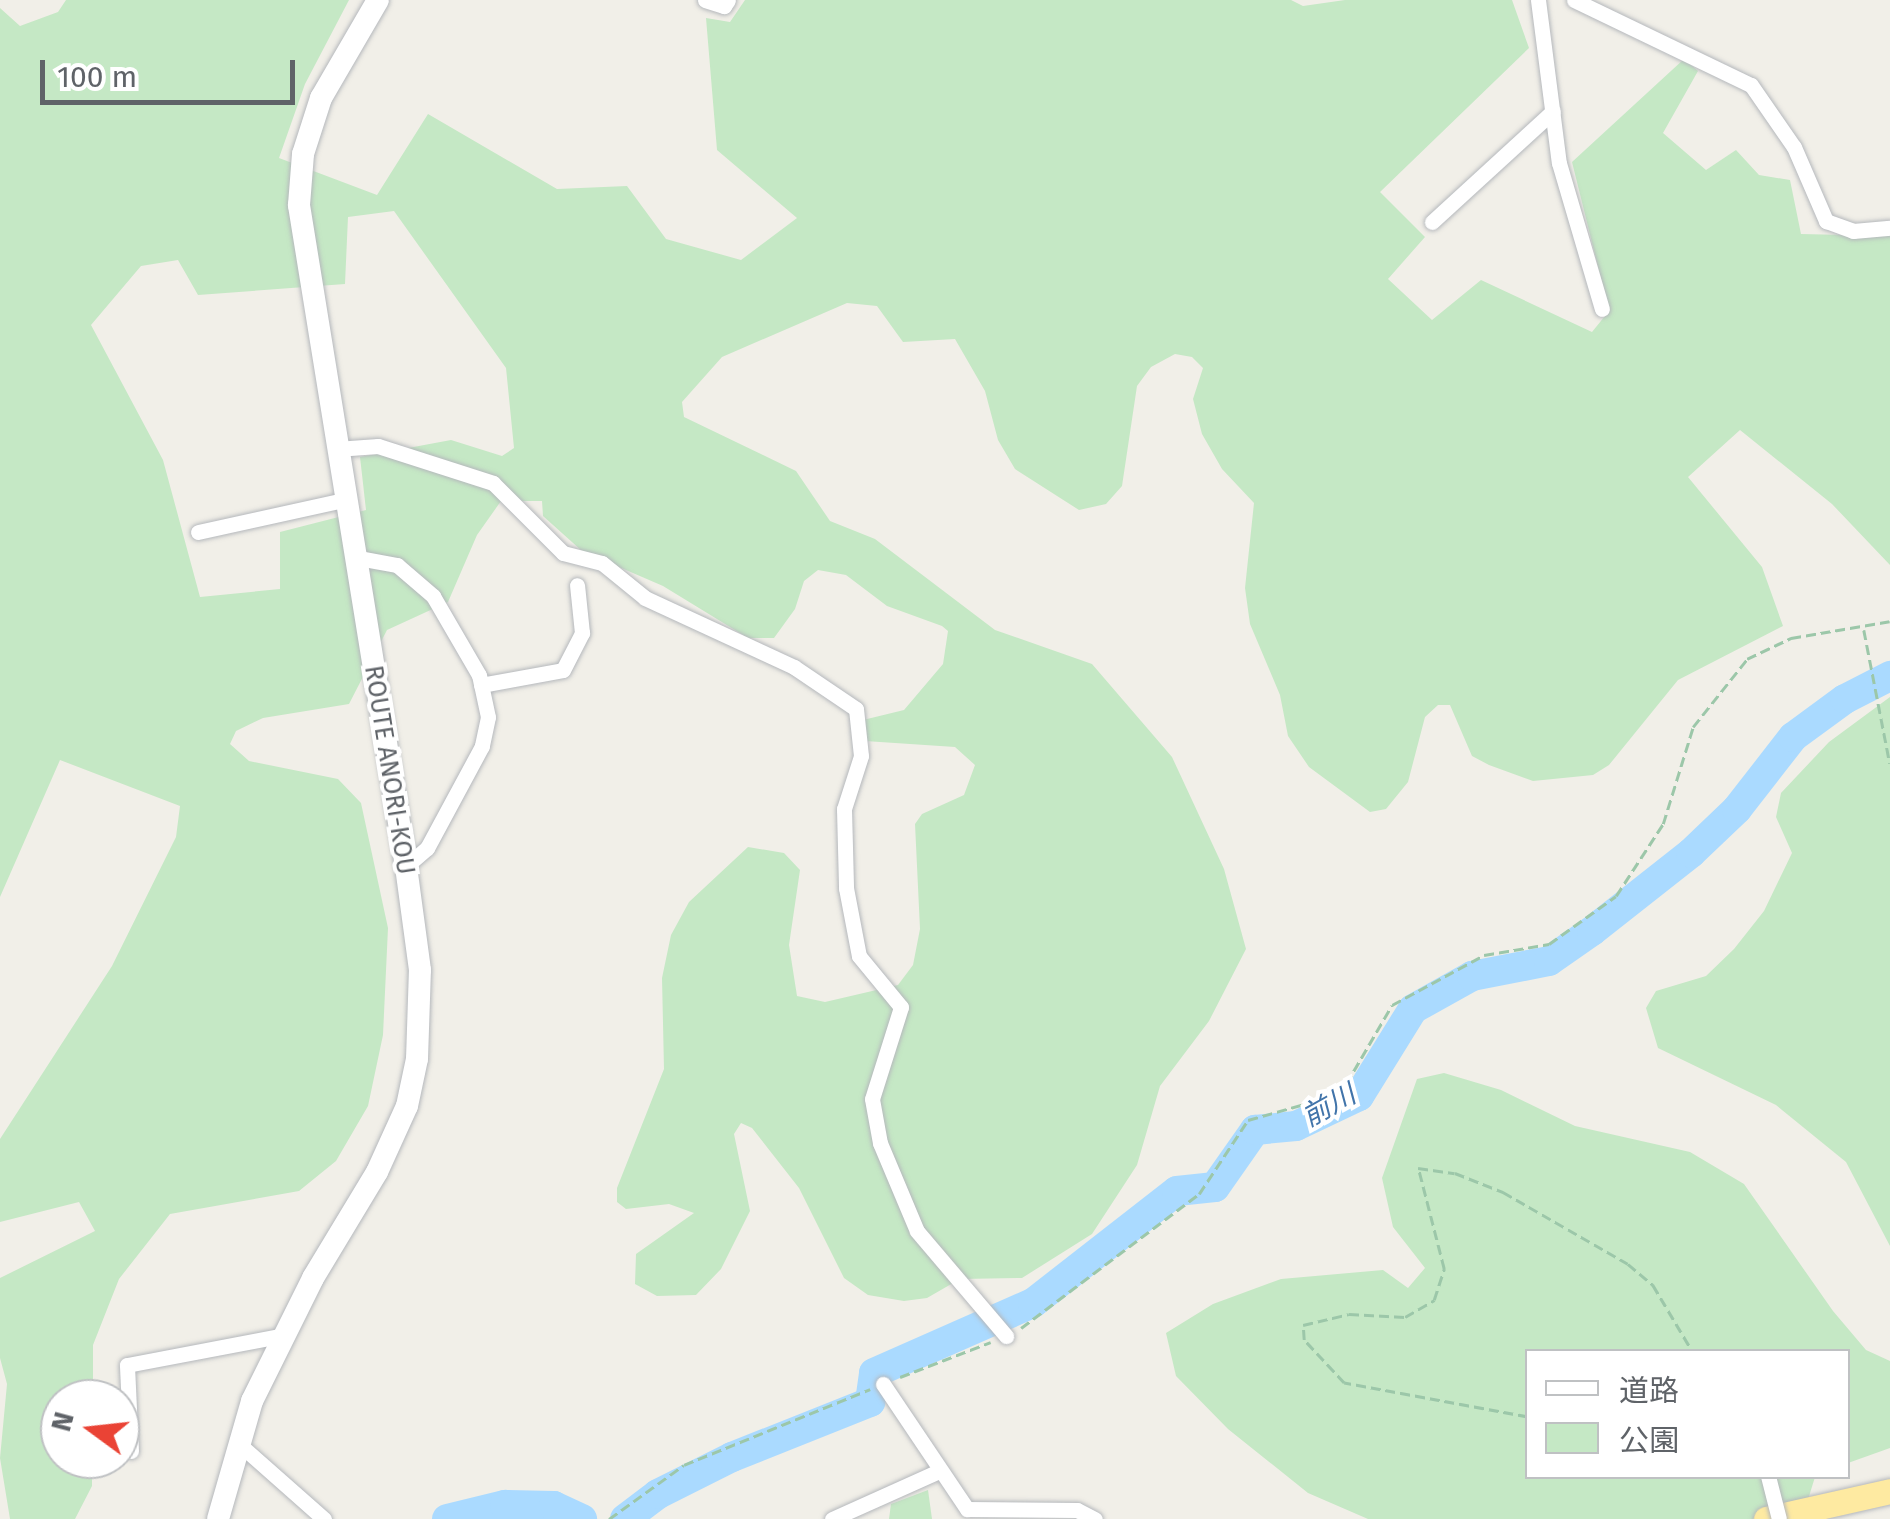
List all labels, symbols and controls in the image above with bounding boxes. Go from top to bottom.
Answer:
scale bar [45,40,300,102]
text: 100 m [57,59,137,95]
street label: ROUTE ANORI-KOU [358,663,420,877]
water label: 前川 [1296,1078,1362,1134]
legend [1525,1349,1850,1479]
text: 道路 [1619,1373,1679,1409]
north arrow [40,1379,140,1479]
text: N [44,1408,81,1435]
text: 公園 [1619,1423,1679,1459]

